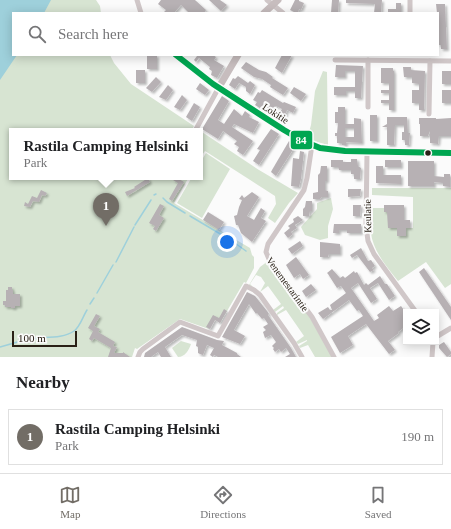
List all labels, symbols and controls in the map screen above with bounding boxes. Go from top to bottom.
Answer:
search box [12,12,439,56]
icon: search [26,23,48,45]
text: Search here [58,26,128,42]
street label: Lokitie [261,101,291,126]
popup [9,128,203,180]
line badge: 84 [290,130,313,150]
text: 84 [296,134,307,146]
text: Rastila Camping Helsinki [23,138,189,154]
unlabelled marker [423,148,433,158]
text: Park [23,155,47,170]
pin: 1 [93,193,119,226]
street label: Keulatie [362,198,373,233]
your location [217,232,237,252]
street label: Venemestarintie [264,255,311,314]
map controls [403,309,439,345]
button: layers [403,309,439,345]
scale bar [12,329,77,348]
text: 100 m [18,332,46,344]
text: Nearby [16,373,70,392]
text: Rastila Camping Helsinki [55,421,220,437]
text: 1 [27,429,33,444]
text: 190 m [401,429,434,444]
text: Park [55,438,79,453]
tab: Map [59,484,81,520]
tab: Directions [200,484,246,520]
tab: Saved [365,484,392,520]

